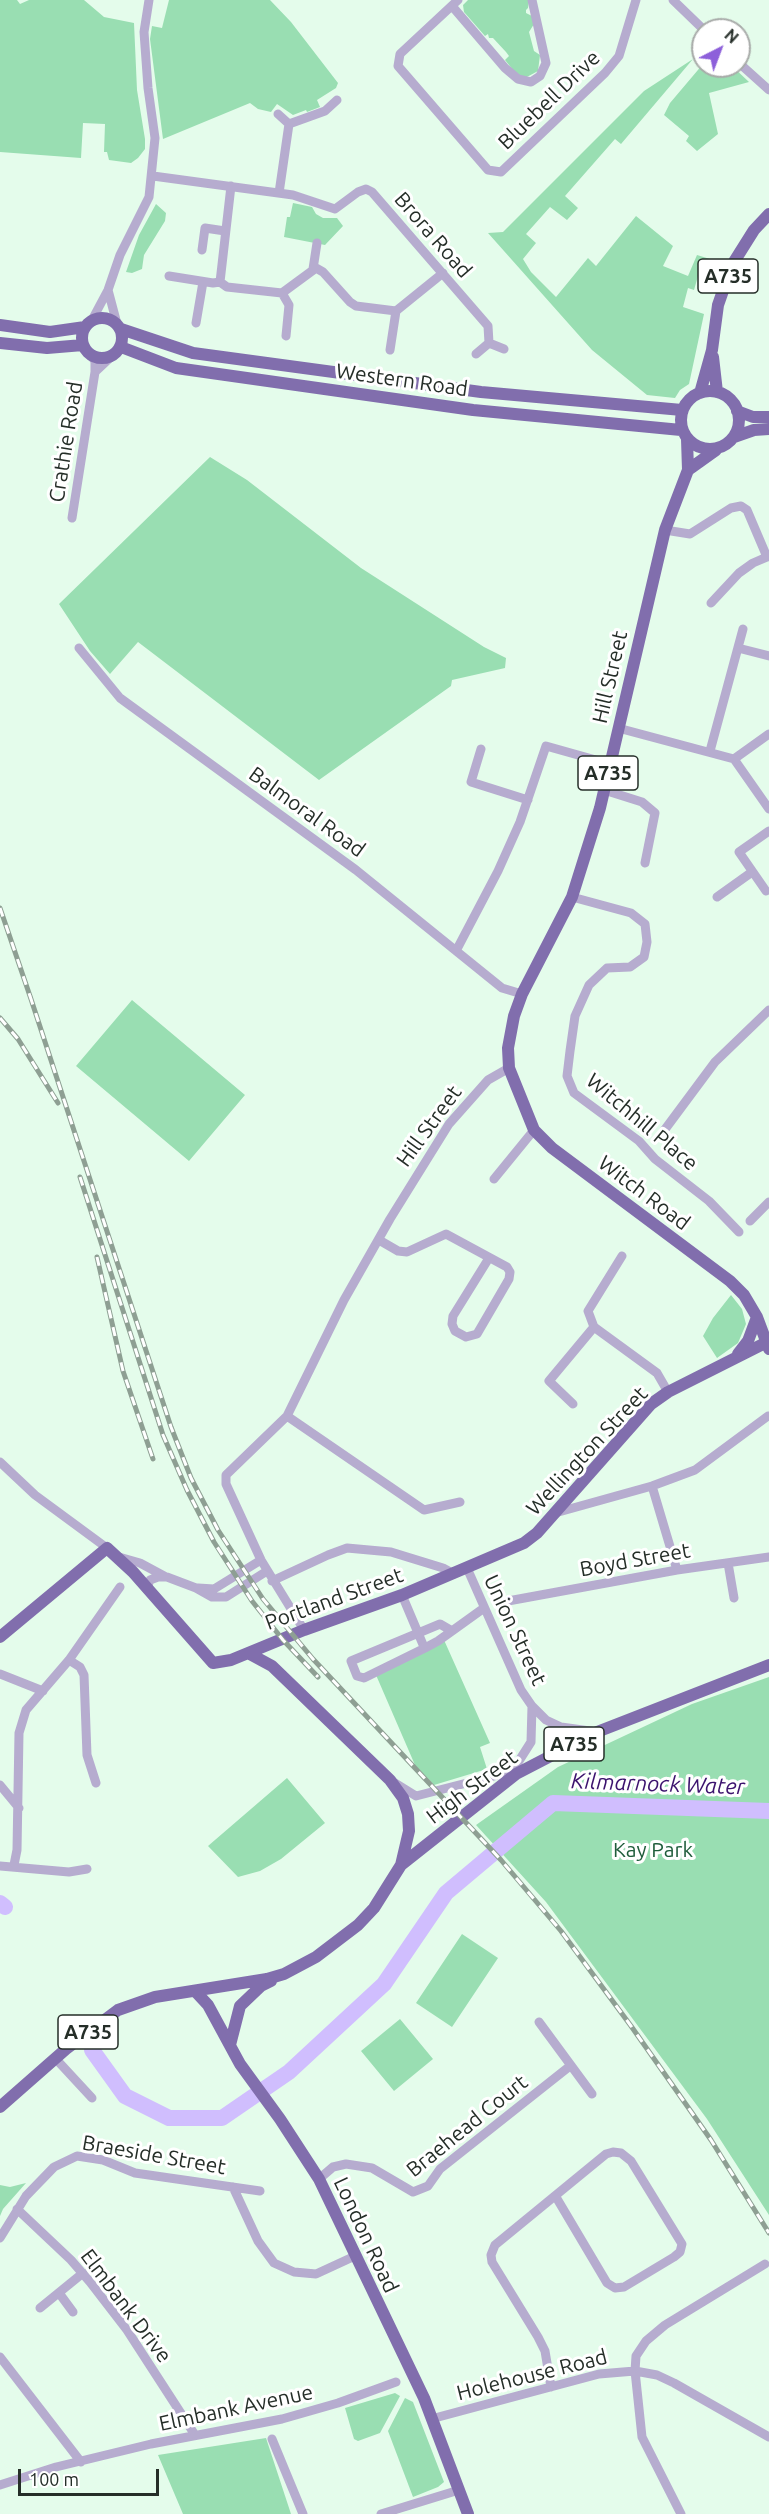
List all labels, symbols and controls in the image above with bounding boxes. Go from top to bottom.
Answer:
north arrow [691,18,751,78]
text: N [721,25,742,47]
street label: Bluebell Drive [493,45,605,155]
street label: Brora Road [389,187,477,283]
road number: A735 [698,259,758,293]
street label: Western Road [335,358,469,402]
street label: Crathie Road [44,380,88,504]
street label: Hill Street [587,628,633,726]
road number: A735 [578,756,638,790]
street label: Balmoral Road [244,761,370,863]
street label: Witchhill Place [581,1068,703,1176]
street label: Hill Street [391,1080,467,1172]
street label: Witch Road [593,1150,695,1236]
street label: Wellington Street [521,1381,653,1521]
street label: Boyd Street [578,1538,692,1582]
street label: Portland Street [262,1562,406,1636]
street label: Union Street [478,1571,552,1689]
road number: A735 [544,1727,604,1761]
street label: High Street [422,1745,522,1829]
water label: Kilmarnock Water [571,1768,745,1800]
park label: Kay Park [613,1837,693,1863]
road number: A735 [58,2015,118,2049]
street label: Braehead Court [401,2069,533,2183]
street label: Braeside Street [80,2130,228,2180]
street label: London Road [328,2173,404,2297]
street label: Elmbank Drive [75,2244,177,2368]
street label: Holehouse Road [454,2344,610,2406]
street label: Elmbank Avenue [157,2379,315,2437]
scale bar [21,2457,162,2495]
text: 100 m [29,2469,79,2489]

